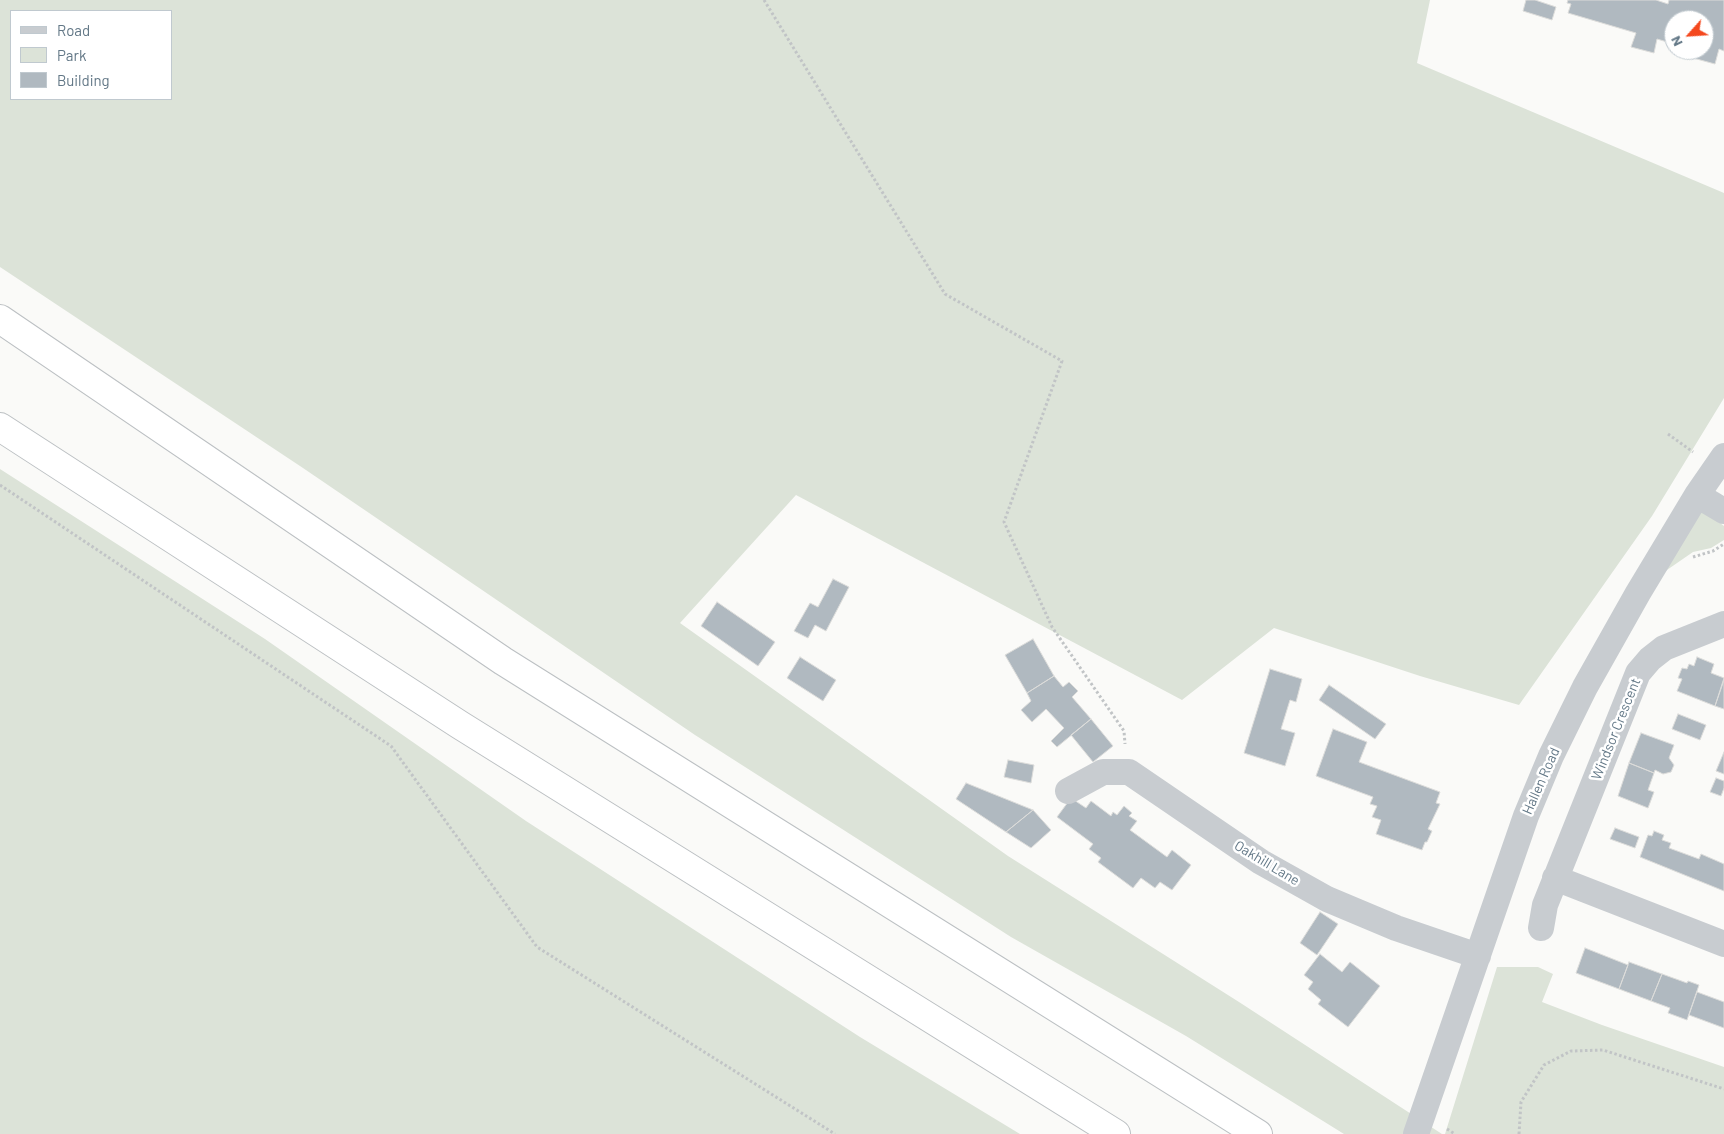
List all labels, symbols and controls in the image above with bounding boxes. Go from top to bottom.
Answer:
legend [10,10,172,100]
north arrow [1664,10,1714,60]
text: Road [57,21,90,39]
text: N [1666,33,1686,49]
text: Park [57,46,86,64]
text: Building [57,71,110,89]
street label: Windsor Crescent [1588,676,1644,782]
street label: Hallen Road [1519,745,1563,817]
street label: Oakhill Lane [1231,837,1303,889]

